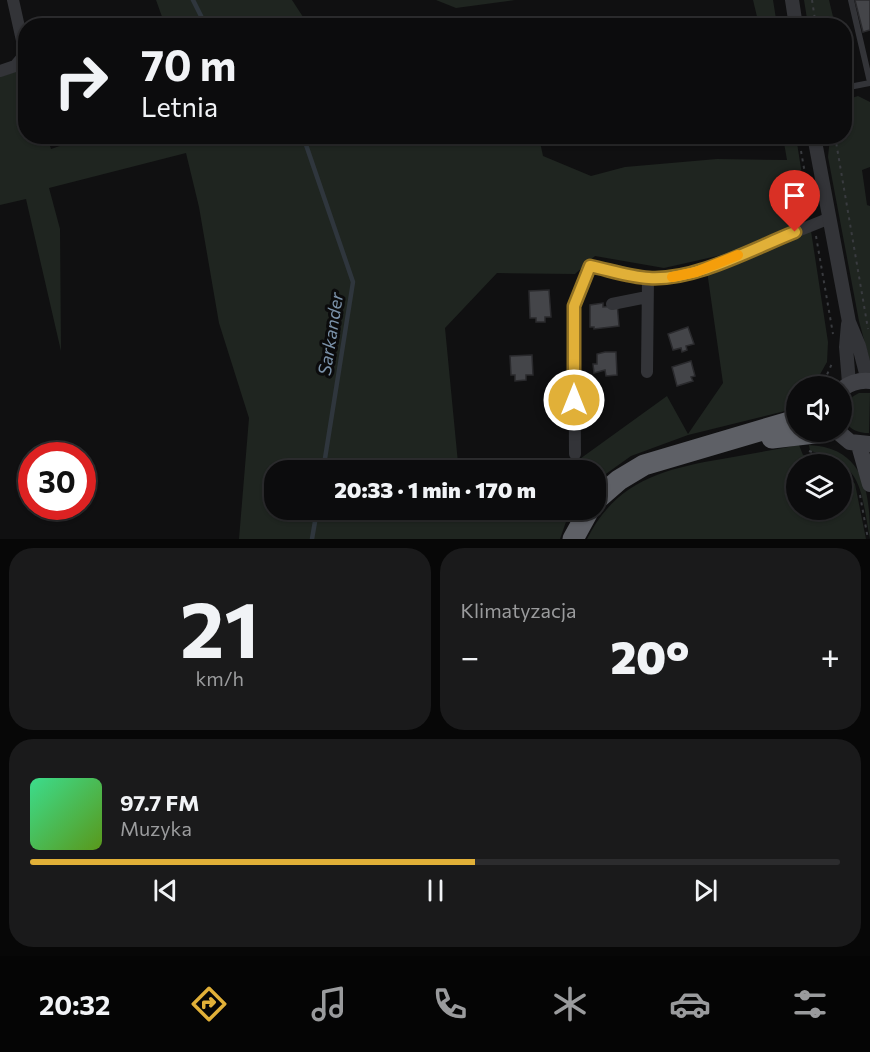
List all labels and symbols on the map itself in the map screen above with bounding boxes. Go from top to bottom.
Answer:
pin [769,170,820,232]
water label: Sarkander [313,290,348,377]
position arrow [542,368,606,432]
speed limit sign: 30 [18,442,96,520]

